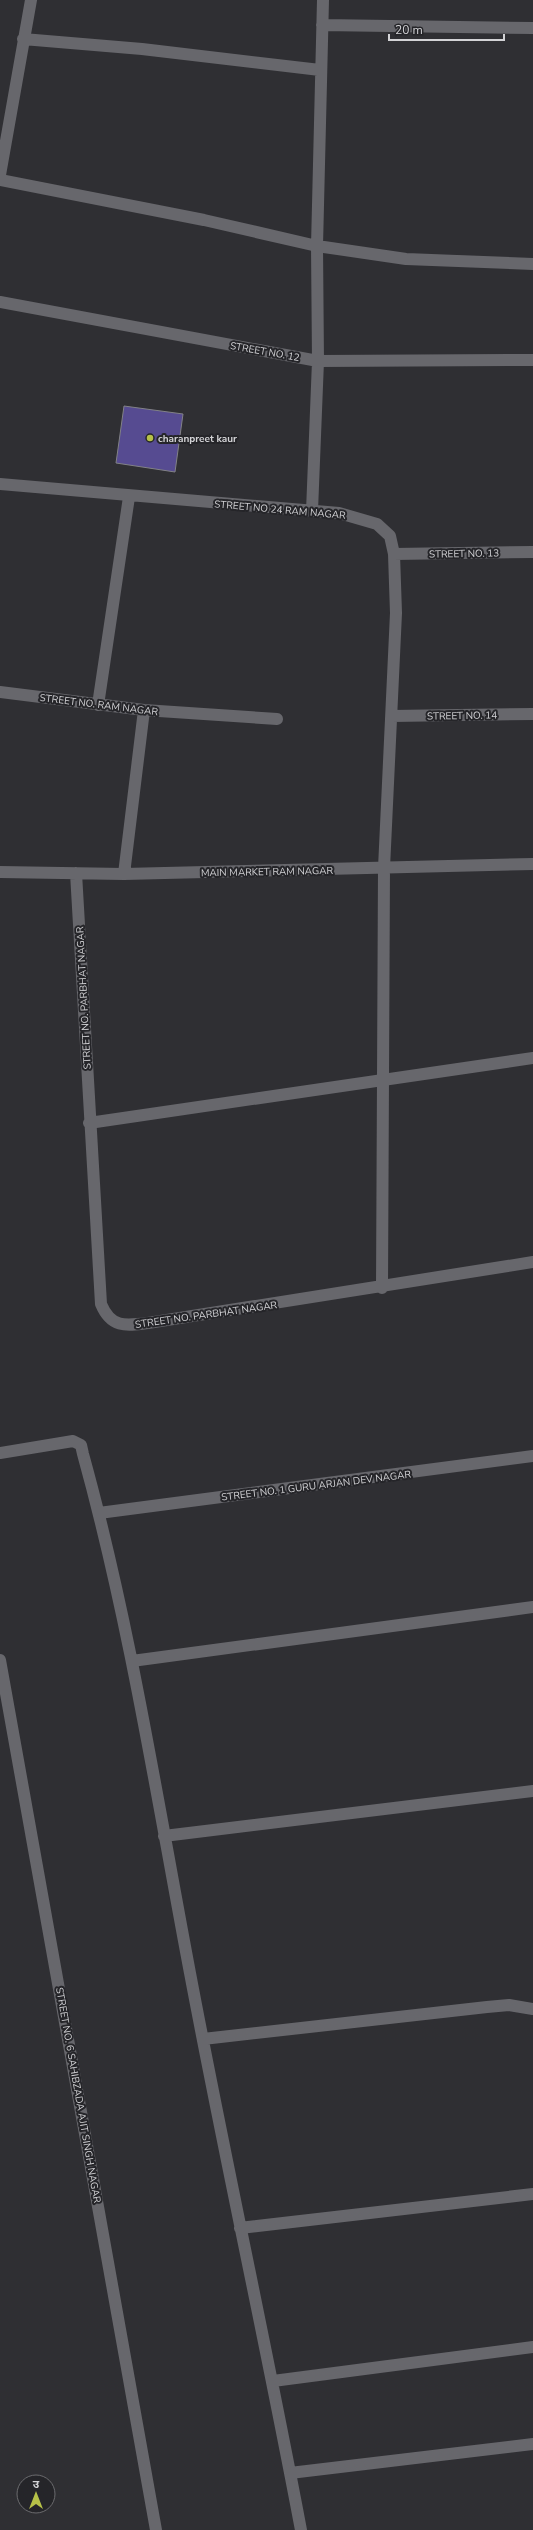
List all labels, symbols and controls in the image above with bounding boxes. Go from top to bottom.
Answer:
scale bar [389,16,504,42]
text: 20 m [395,22,423,38]
street label: STREET NO. 12 [229,339,301,365]
place label: charanpreet kaur [158,432,237,446]
marker: charanpreet kaur [145,433,155,443]
street label: STREET NO 24 RAM NAGAR [214,497,346,523]
street label: STREET NO. 13 [429,546,499,562]
street label: STREET NO. RAM NAGAR [39,691,159,719]
street label: STREET NO. 14 [427,708,497,724]
street label: MAIN MARKET RAM NAGAR [201,864,334,880]
street label: STREET NO. PARBHAT NAGAR [73,926,95,1070]
street label: STREET NO. PARBHAT NAGAR [134,1298,278,1332]
street label: STREET NO. 1 GURU ARJAN DEV NAGAR [220,1467,412,1505]
street label: STREET NO. 6 SAHIBZADA AJIT SINGH NAGAR [52,1986,104,2204]
north arrow [16,2474,56,2514]
text: उ [33,2477,40,2492]

